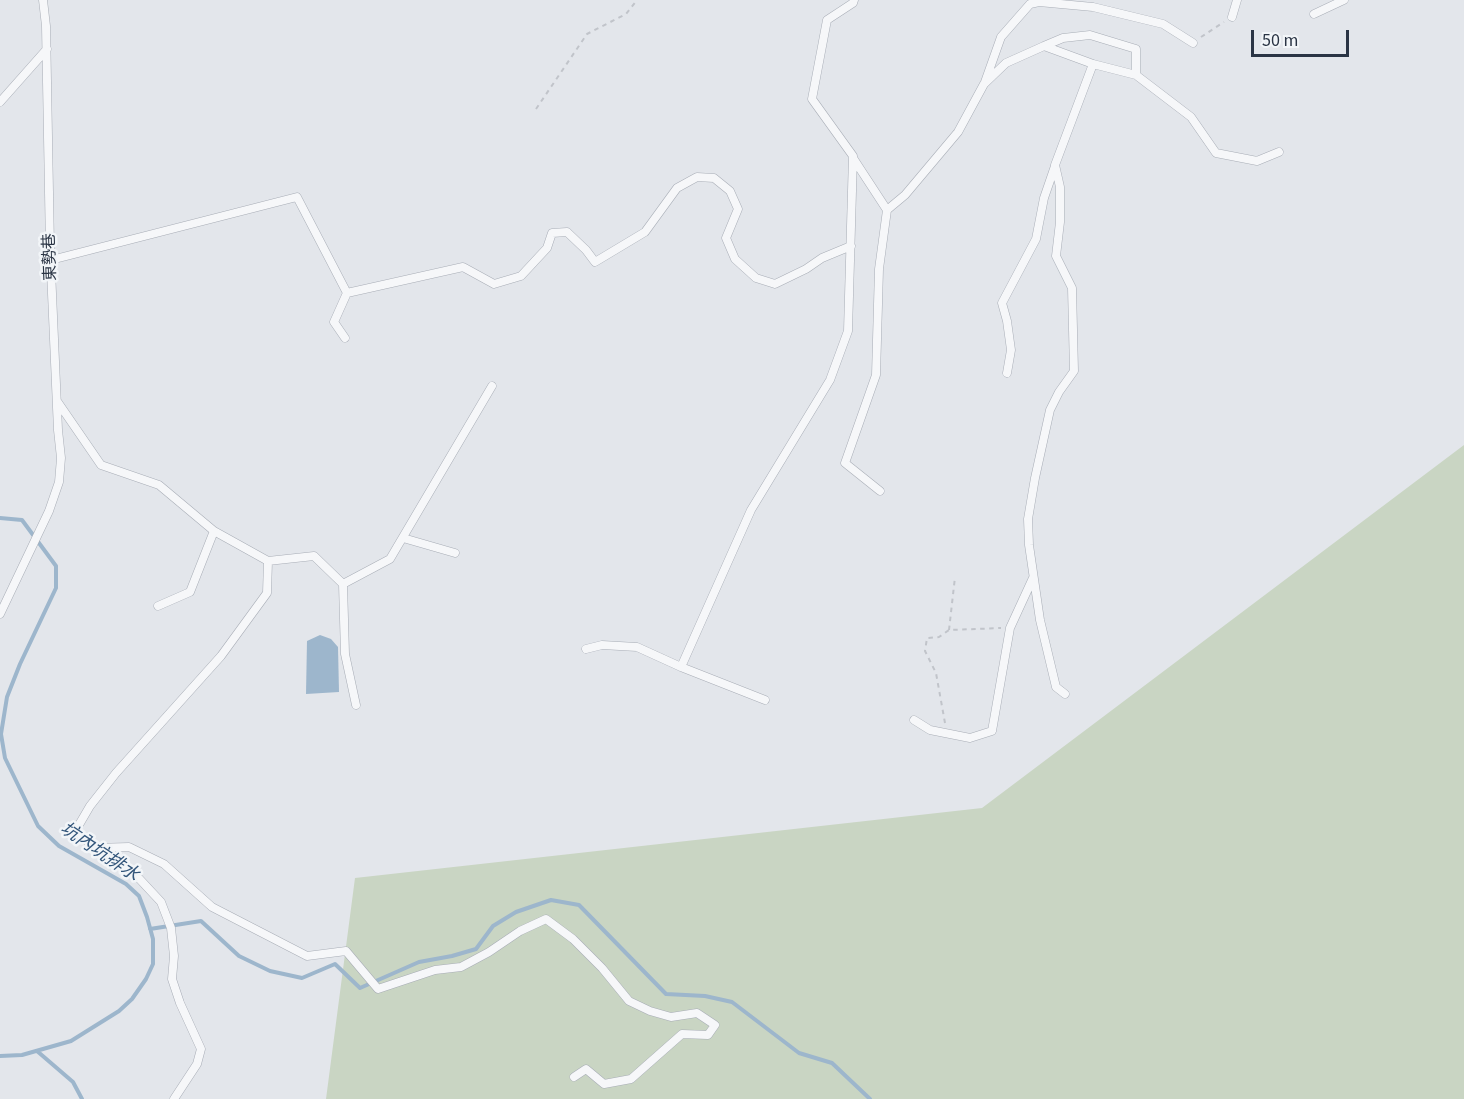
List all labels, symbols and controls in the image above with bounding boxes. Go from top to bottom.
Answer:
scale bar [1254,18,1352,56]
text: 50 m [1262,28,1298,53]
street label: 東勢巷 [41,233,61,281]
water label: 坑內坑排水 [56,819,142,887]

